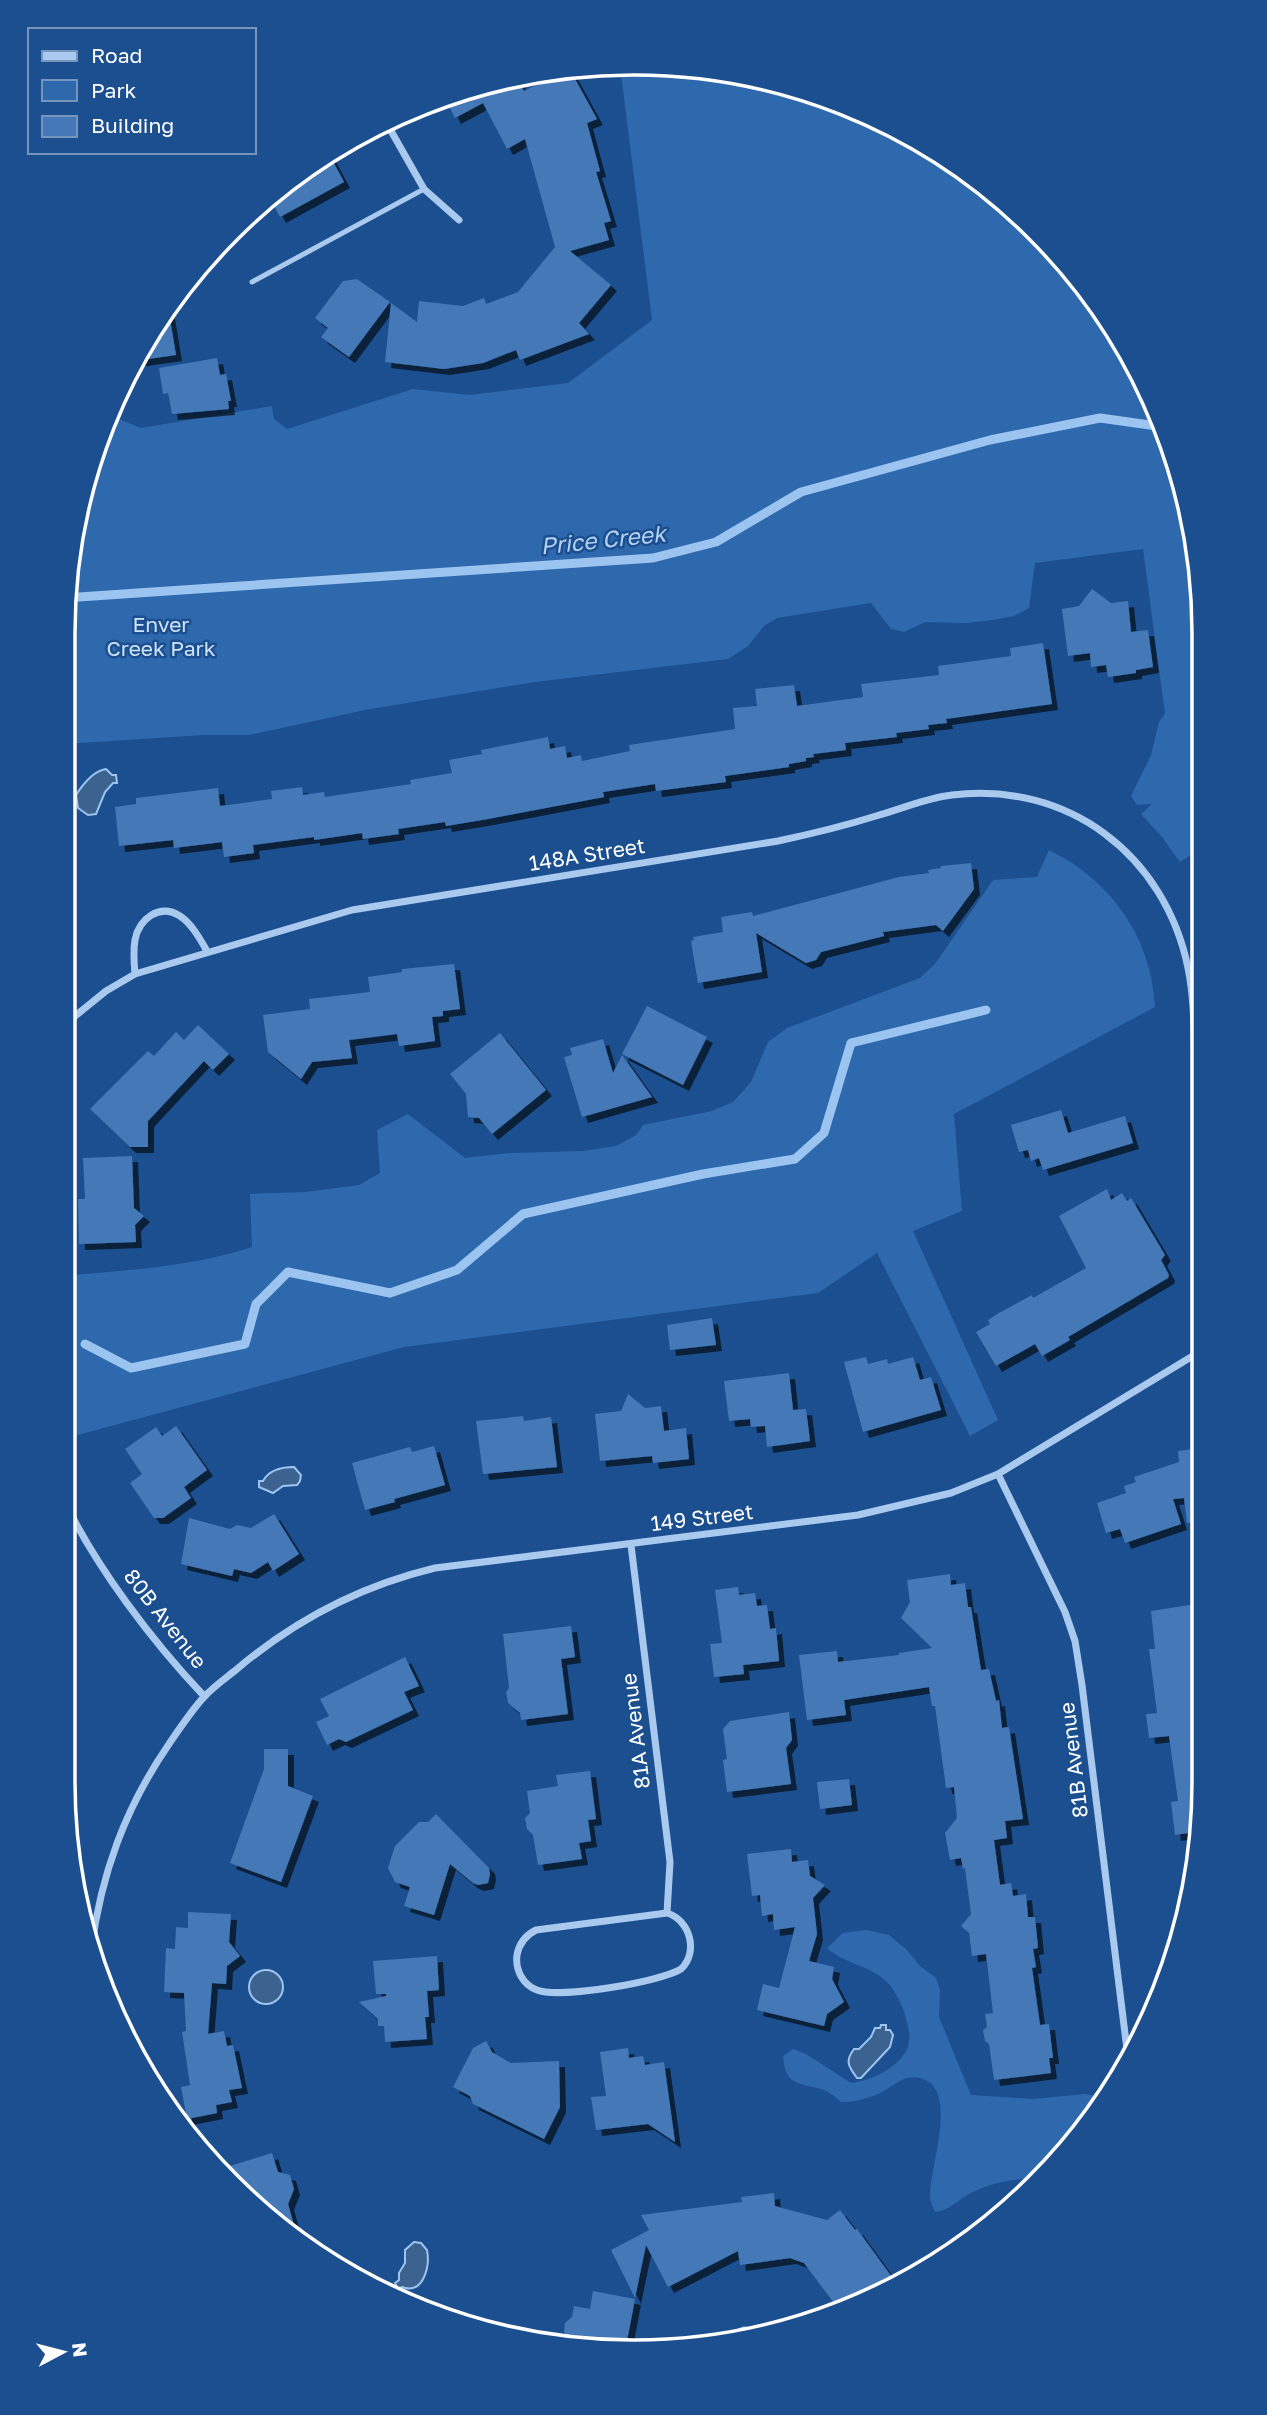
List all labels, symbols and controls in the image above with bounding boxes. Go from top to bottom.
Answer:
legend [28,28,256,154]
text: Road [91,42,142,68]
text: Park [91,77,137,103]
text: Building [91,112,174,138]
water label: Price Creek [539,518,669,560]
park label: Enver Creek Park [106,611,216,661]
street label: 148A Street [527,832,647,876]
street label: 149 Street [649,1498,755,1536]
street label: 80B Avenue [119,1563,213,1673]
street label: 81A Avenue [615,1672,655,1790]
street label: 81B Avenue [1053,1701,1093,1819]
north arrow [28,2317,98,2387]
text: N [68,2341,93,2358]

